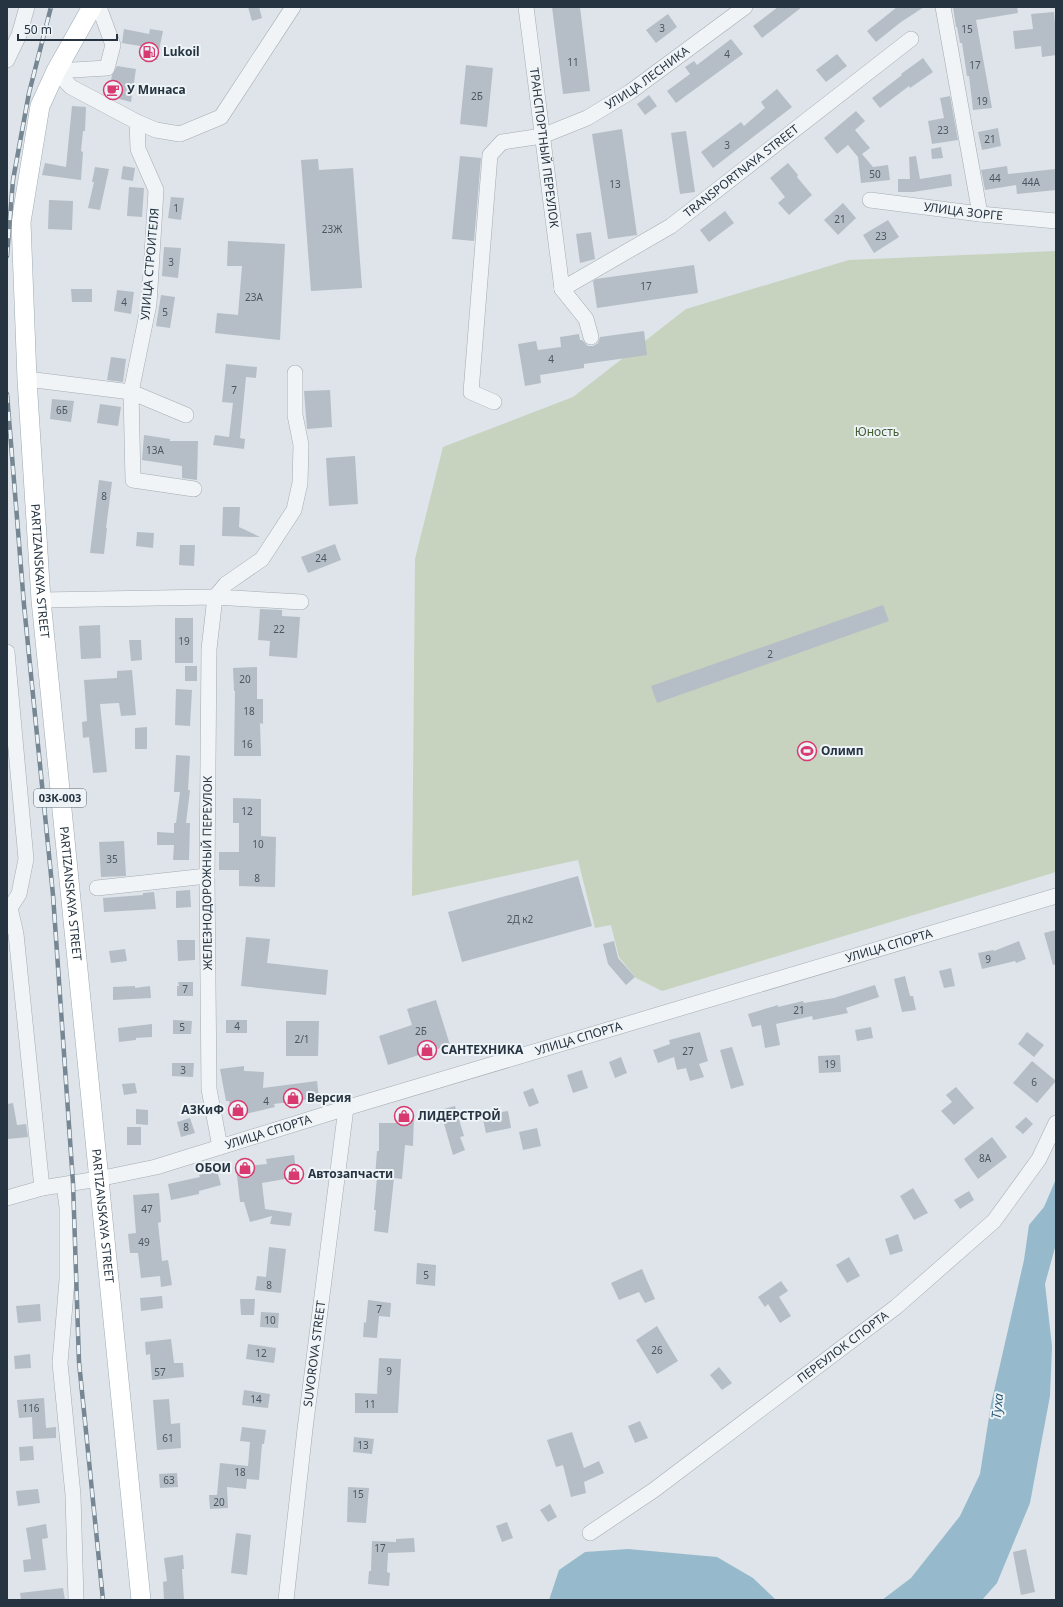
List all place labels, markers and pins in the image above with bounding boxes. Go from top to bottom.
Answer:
fuel station icon: Lukoil [138,41,160,63]
place label: Lukoil [163,43,200,60]
cafe icon: У Минаса [102,79,124,101]
place label: У Минаса [127,81,186,98]
sports icon: Олимп [796,740,818,762]
place label: Олимп [821,742,864,759]
shop icon: САНТЕХНИКА [416,1039,438,1061]
place label: САНТЕХНИКА [441,1041,524,1058]
shop icon: Версия [282,1087,304,1109]
place label: Версия [307,1089,351,1106]
shop icon: АЗКиФ [227,1099,249,1121]
place label: АЗКиФ [181,1101,224,1118]
shop icon: ЛИДЕРСТРОЙ [393,1105,415,1127]
place label: ЛИДЕРСТРОЙ [418,1107,501,1124]
shop icon: ОБОИ [234,1157,256,1179]
place label: ОБОИ [195,1159,231,1176]
shop icon: Автозапчасти [283,1163,305,1185]
place label: Автозапчасти [308,1165,393,1182]

